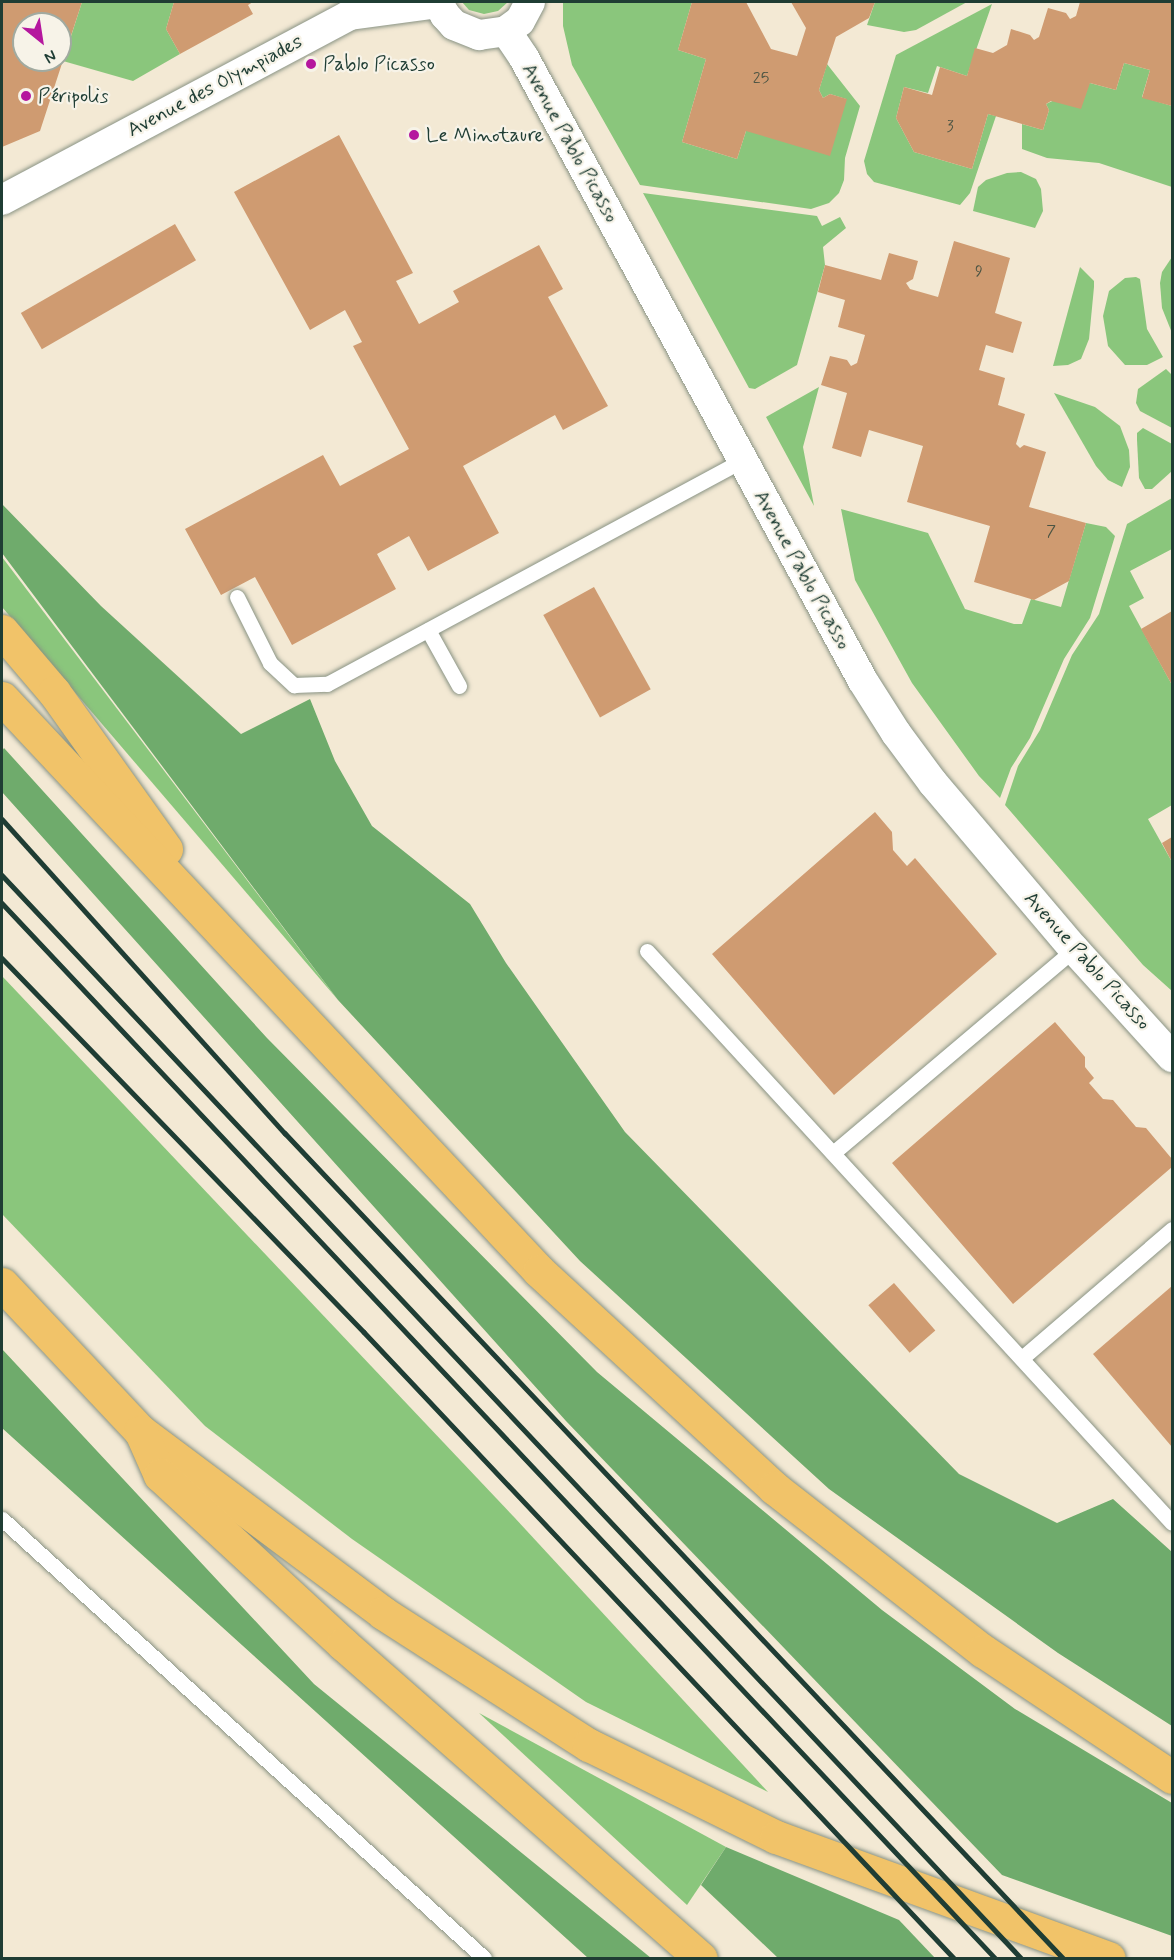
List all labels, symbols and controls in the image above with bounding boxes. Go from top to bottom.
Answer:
north arrow [12,12,72,72]
street label: Avenue des Olympiades [120,28,310,144]
text: N [40,45,60,68]
place label: Pablo Picasso [323,52,433,76]
marker: Pablo Picasso [304,57,318,71]
street label: Avenue Pablo Picasso [516,59,624,227]
house number: 25 [753,69,769,89]
place label: Péripolis [38,84,109,108]
marker: Péripolis [19,89,33,103]
house number: 3 [946,117,954,137]
place label: Le Minotaure [426,123,541,147]
marker: Le Minotaure [407,128,421,142]
house number: 9 [975,262,983,282]
street label: Avenue Pablo Picasso [748,486,856,654]
house number: 7 [1046,522,1056,542]
street label: Avenue Pablo Picasso [1018,887,1156,1035]

